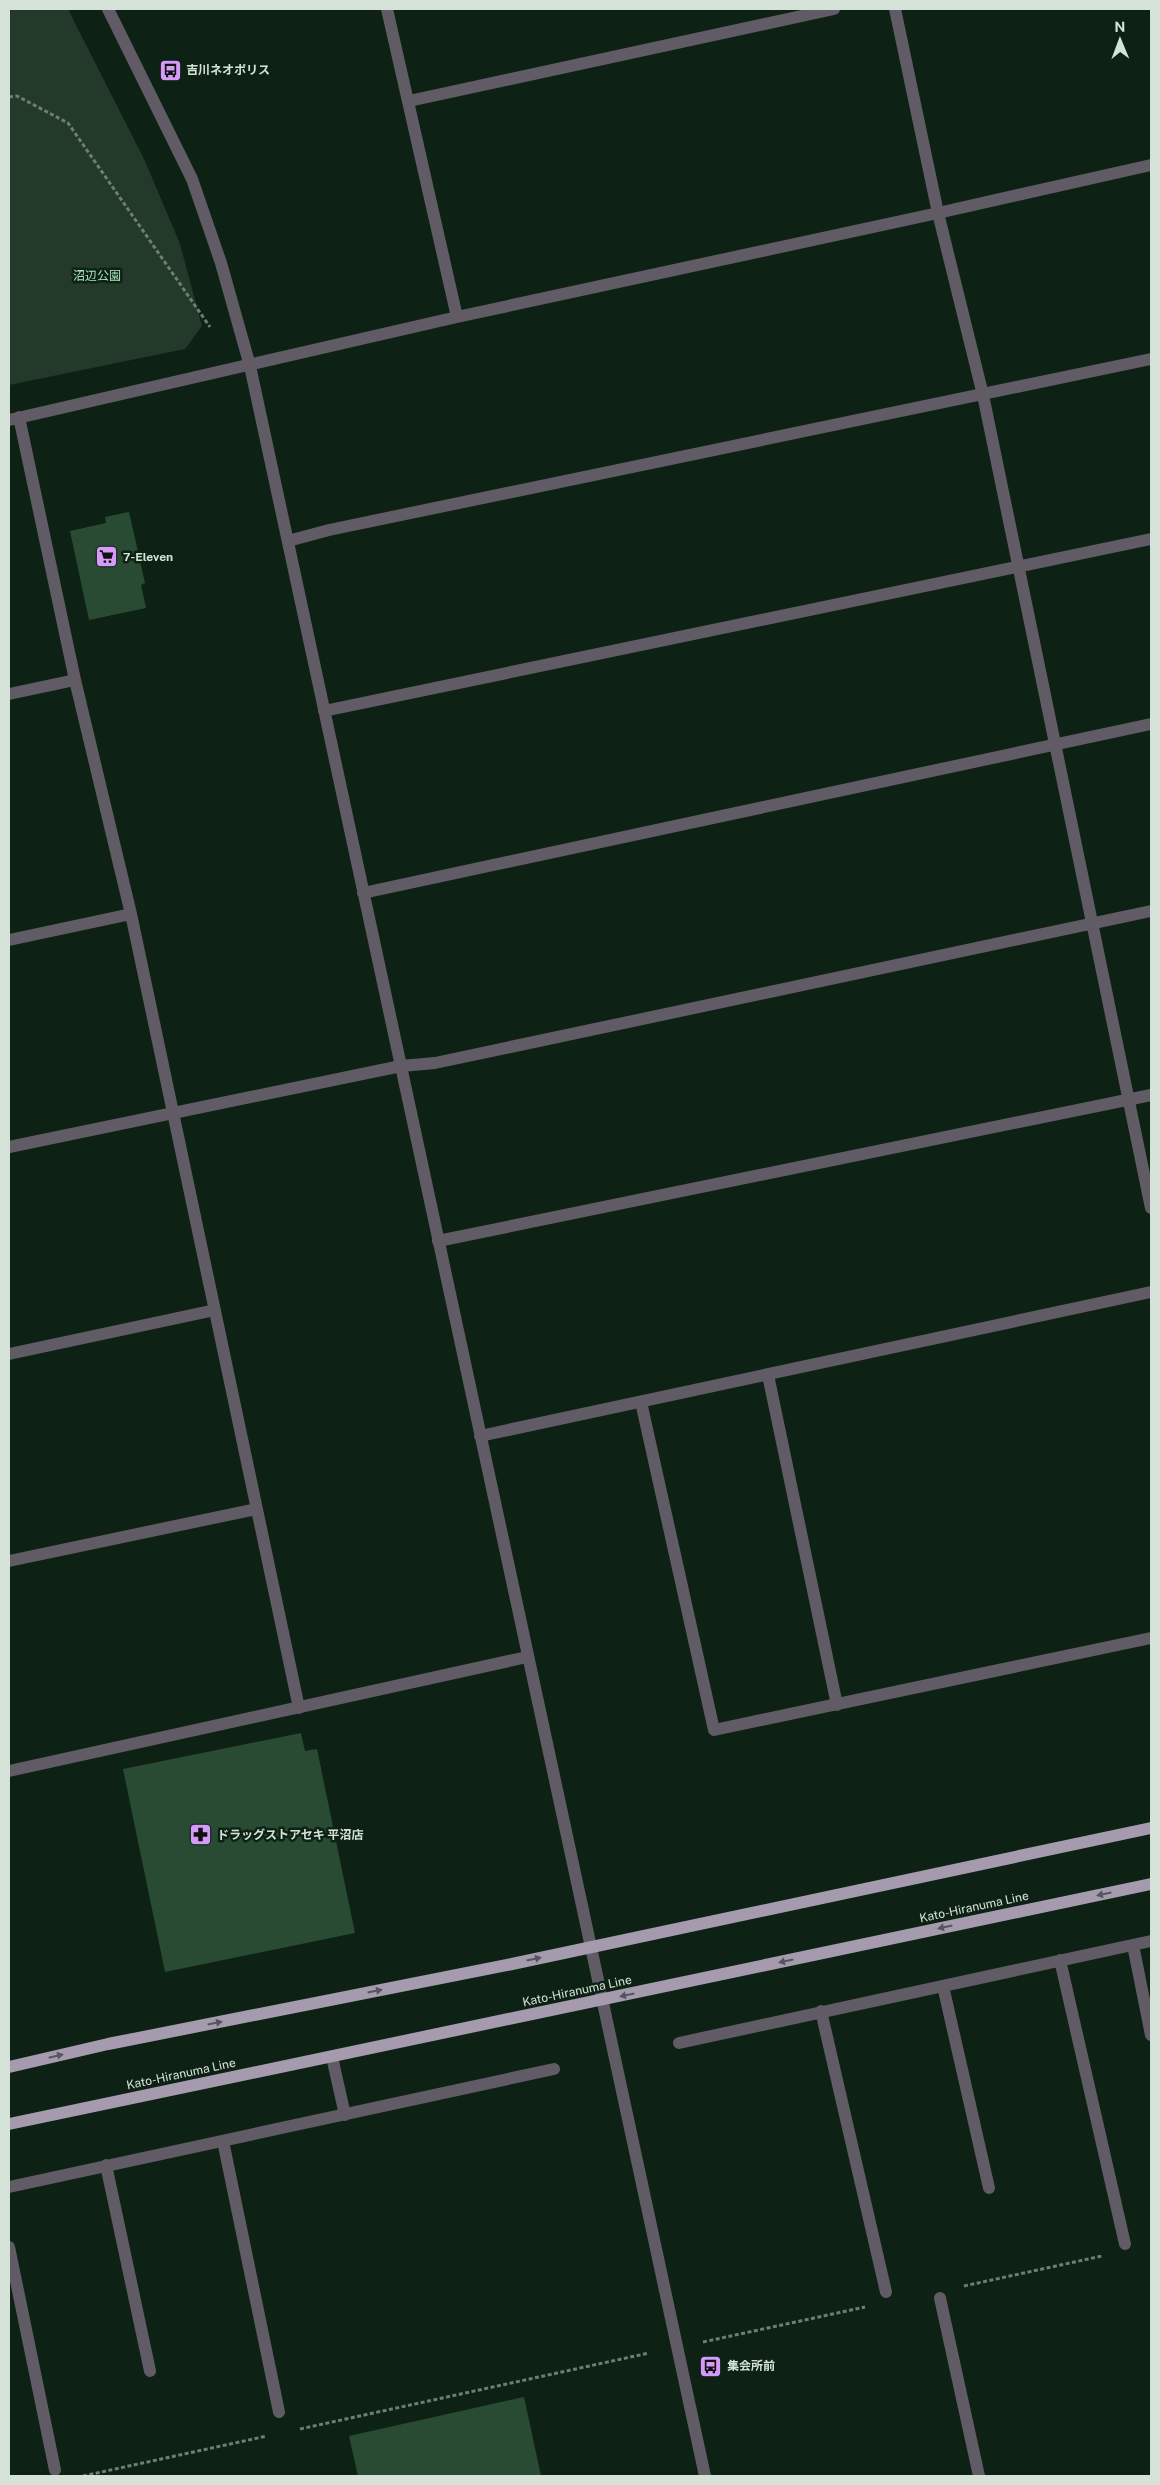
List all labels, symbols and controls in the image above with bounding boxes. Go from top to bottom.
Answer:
north arrow [1095,15,1145,65]
text: N [1114,19,1125,35]
bus stop icon: 吉川ネオポリス [158,58,182,82]
place label: 吉川ネオポリス [186,63,270,77]
park label: 沼辺公園 [73,269,121,283]
supermarket icon: 7-Eleven [95,545,119,569]
place label: 7-Eleven [123,550,173,564]
pharmacy icon: ドラッグストアセキ 平沼店 [189,1823,213,1847]
place label: ドラッグストアセキ 平沼店 [217,1828,363,1842]
street label: Kato-Hiranuma Line [918,1889,1030,1925]
one-way arrow [1096,1890,1111,1898]
one-way arrow [936,1924,952,1932]
one-way arrow [526,1955,542,1963]
one-way arrow [778,1957,793,1965]
street label: Kato-Hiranuma Line [521,1973,633,2009]
one-way arrow [367,1987,383,1995]
one-way arrow [619,1991,634,1999]
one-way arrow [208,2019,223,2027]
one-way arrow [49,2052,64,2060]
street label: Kato-Hiranuma Line [125,2056,237,2092]
bus stop icon: 集会所前 [699,2354,723,2378]
place label: 集会所前 [727,2359,775,2373]

